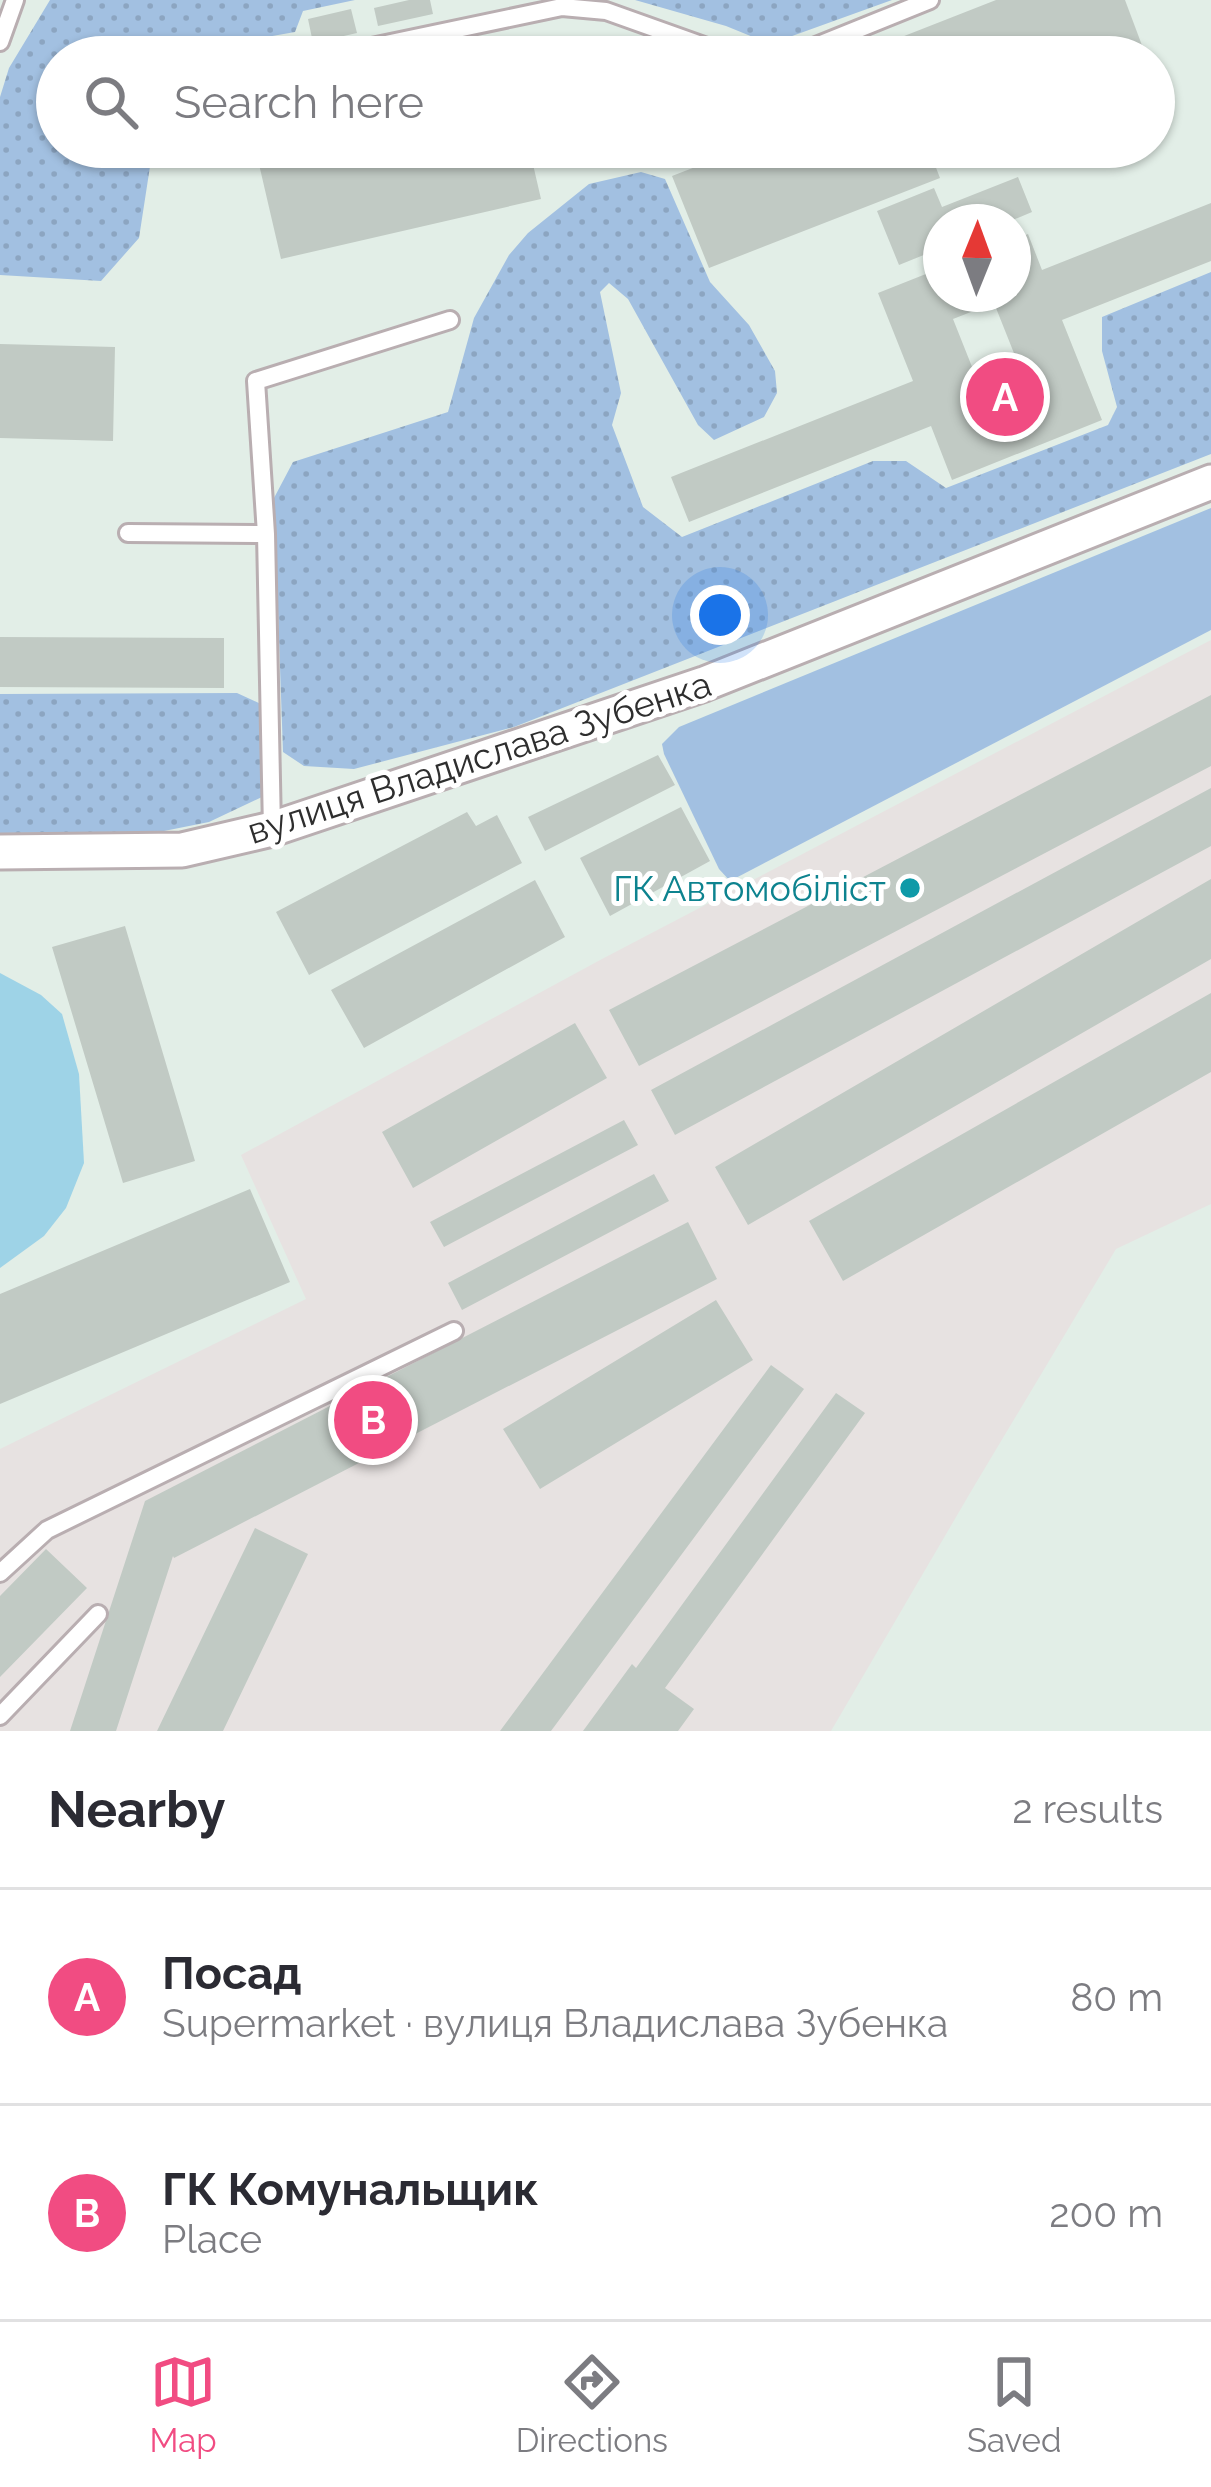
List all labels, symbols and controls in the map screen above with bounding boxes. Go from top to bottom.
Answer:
search box [36,36,1175,168]
icon: search [78,69,144,135]
text: Search here [174,76,424,129]
north arrow [923,204,1031,312]
pin: A [966,352,1044,442]
your location [690,585,750,645]
street label: вулиця Владислава Зубенка [242,662,716,852]
place label: ГК Автомобіліст [613,867,886,909]
marker: ГК Автомобіліст [897,875,923,901]
pin: B [334,1375,412,1465]
text: Nearby [48,1779,225,1839]
text: 2 results [1012,1786,1163,1832]
text: Посад [162,1947,302,2000]
text: A [74,1974,100,2020]
text: 80 m [1070,1974,1163,2020]
text: Supermarket · вулиця Владислава Зубенка [162,2000,948,2046]
text: ГК Комунальщик [162,2163,539,2216]
text: B [74,2190,100,2236]
text: 200 m [1049,2190,1163,2236]
text: Place [162,2216,262,2262]
tab: Map [150,2349,217,2460]
tab: Directions [516,2349,668,2460]
tab: Saved [967,2349,1061,2460]

